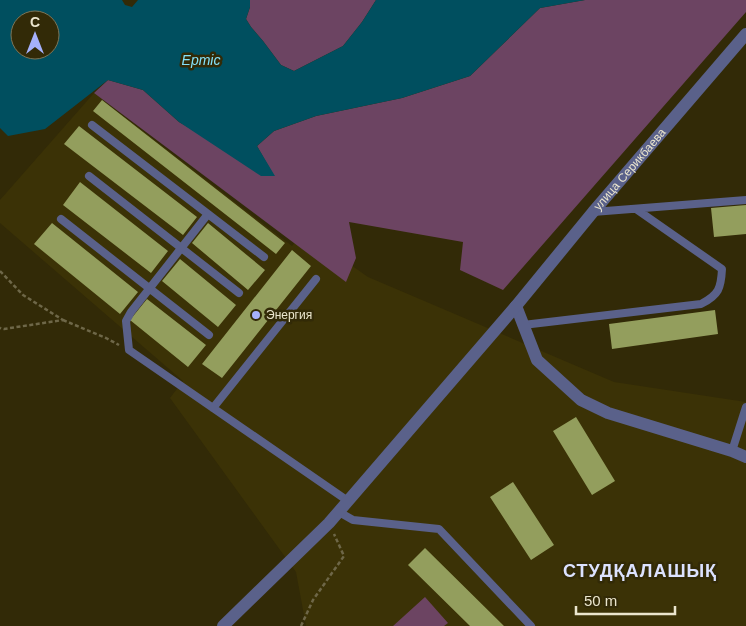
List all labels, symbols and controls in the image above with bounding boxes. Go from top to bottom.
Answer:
north arrow [10,10,60,60]
text: С [30,14,40,30]
water label: Ертіс [182,52,220,68]
street label: улица Серикбаева [591,125,669,213]
place label: Энергия [266,308,312,322]
marker: Энергия [250,309,262,321]
district label: СТУДҚАЛАШЫҚ [563,561,717,581]
scale bar [576,584,675,616]
text: 50 m [584,592,617,609]

